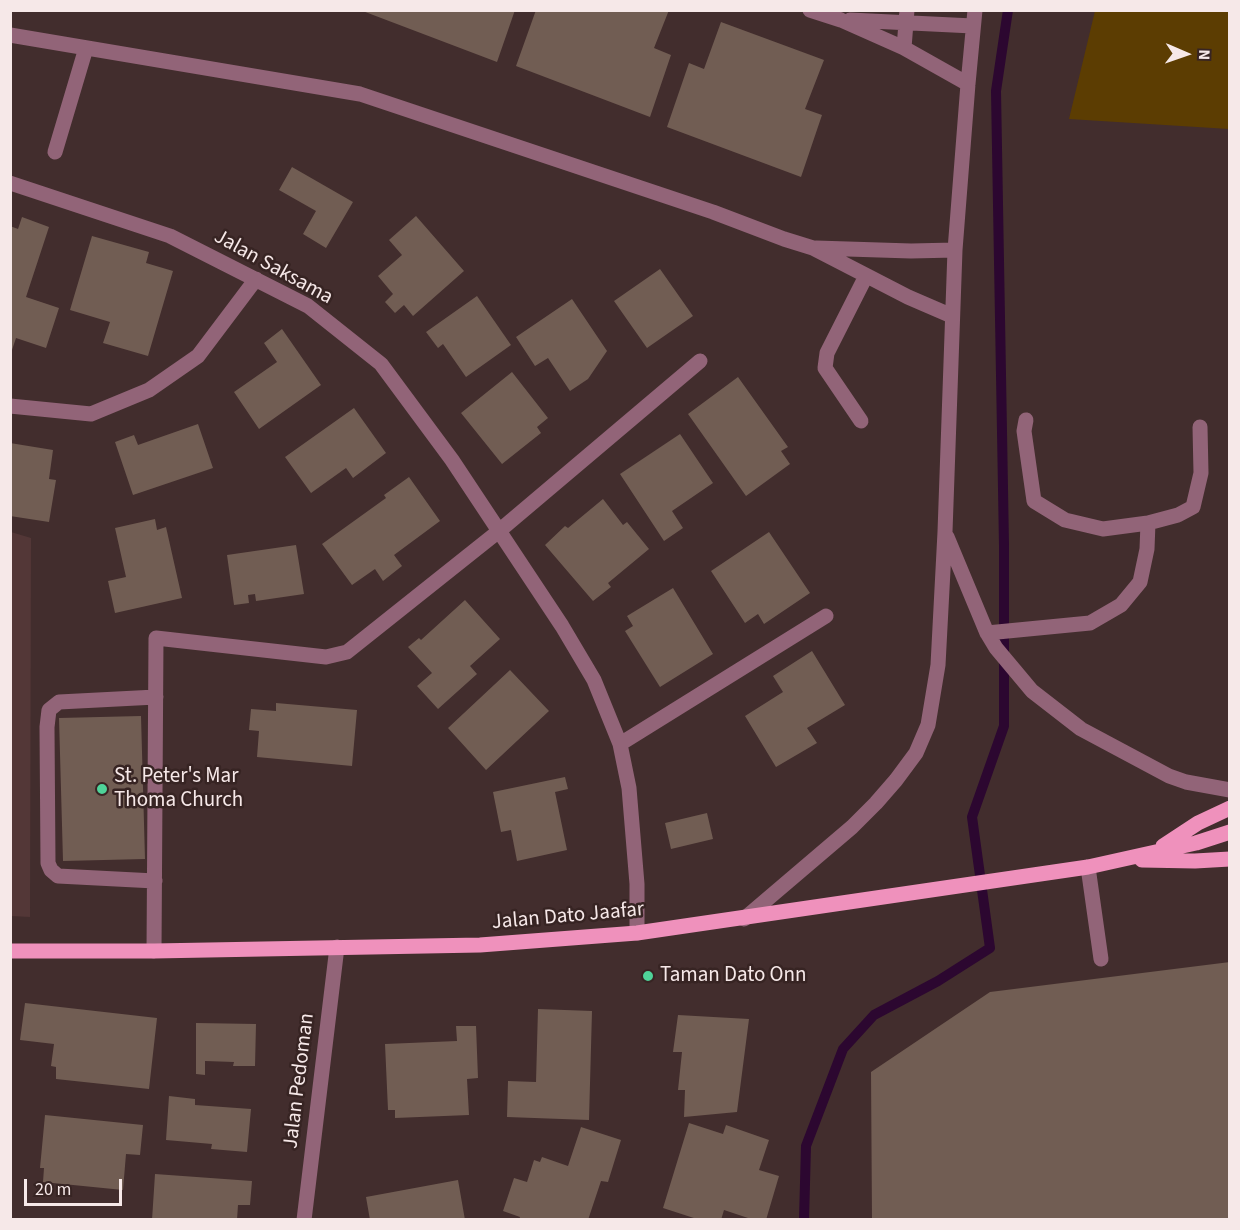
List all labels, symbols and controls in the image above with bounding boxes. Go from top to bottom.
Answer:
north arrow [1156,24,1216,84]
text: N [1193,49,1215,60]
street label: Jalan Saksama [209,225,337,311]
place label: St. Peter's Mar Thoma Church [114,764,243,814]
marker: St. Peter's Mar Thoma Church [95,782,109,796]
street label: Jalan Dato Jaafar [491,898,645,936]
place label: Taman Dato Onn [660,963,807,989]
marker: Taman Dato Onn [641,969,655,983]
street label: Jalan Pedoman [279,1012,321,1150]
scale bar [27,1167,124,1205]
text: 20 m [35,1177,71,1202]

